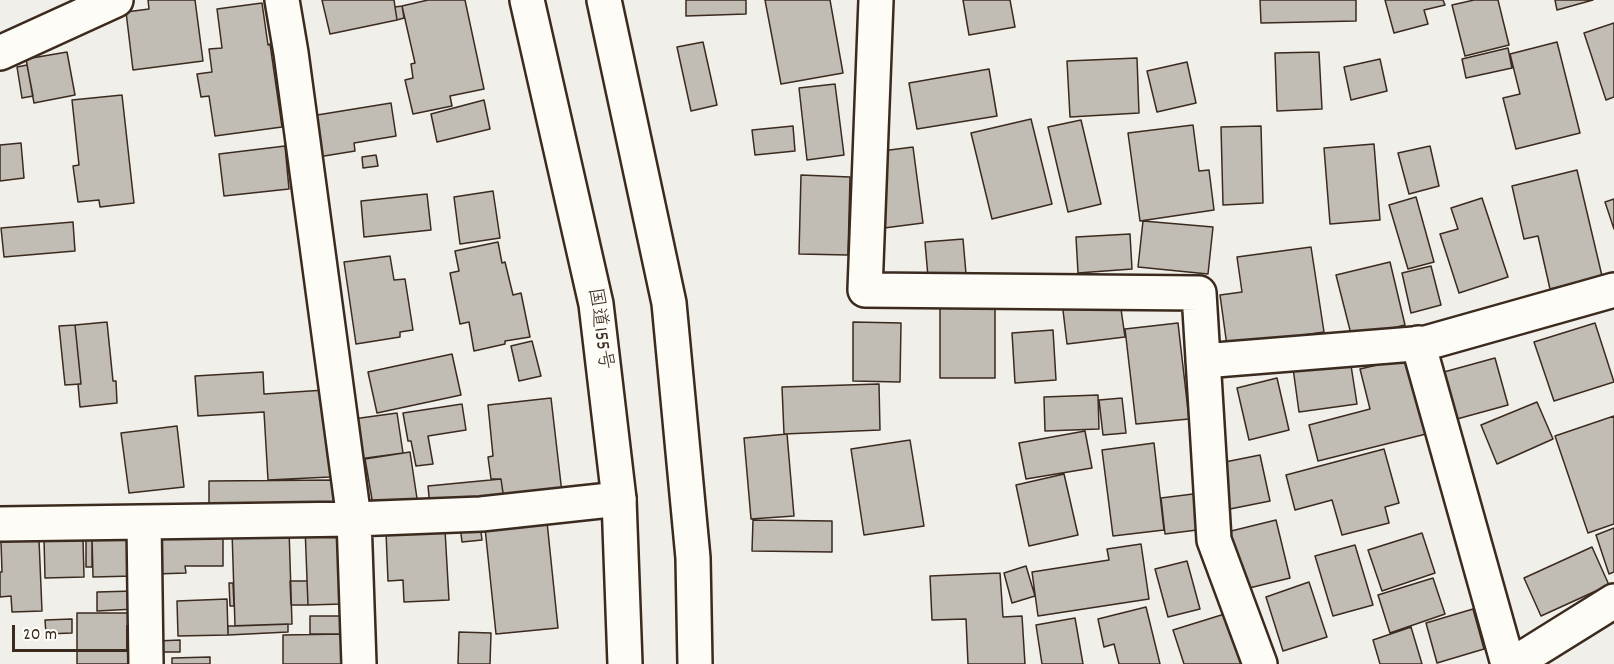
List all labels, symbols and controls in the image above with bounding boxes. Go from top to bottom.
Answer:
street label: 国道155号 [580,286,616,372]
scale bar [15,613,132,651]
text: 20 m [23,623,57,648]

